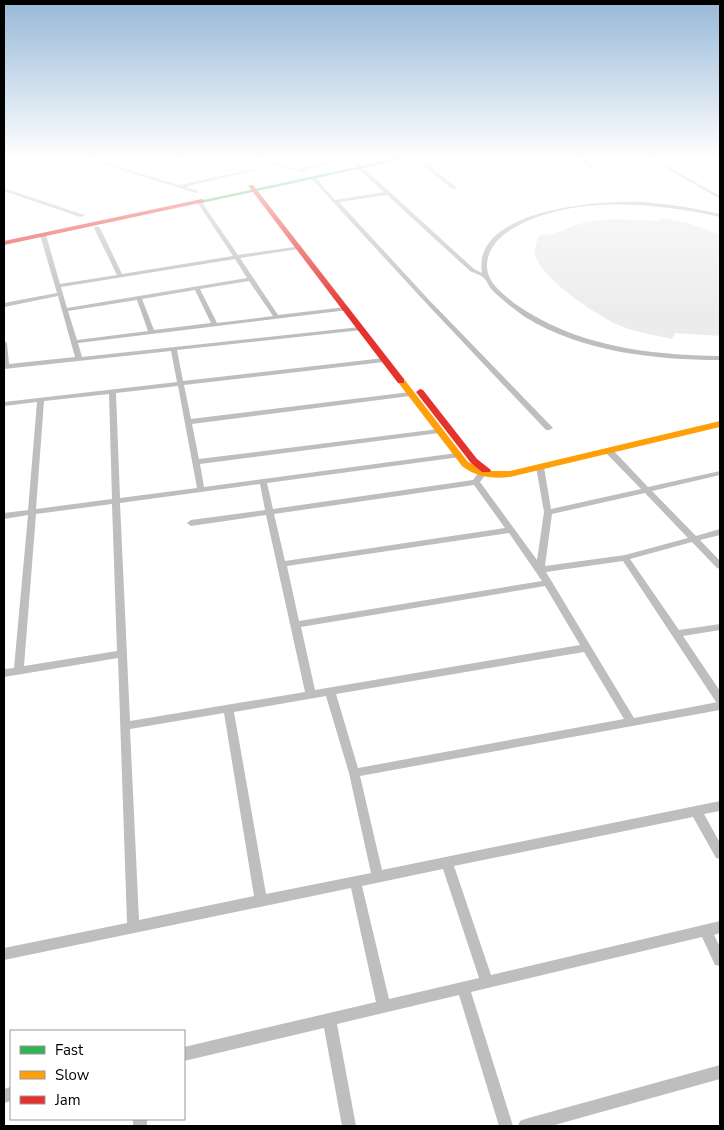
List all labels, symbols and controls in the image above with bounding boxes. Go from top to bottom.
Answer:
legend [10,1030,185,1120]
text: Fast [55,1040,84,1060]
text: Slow [55,1065,90,1085]
text: Jam [54,1090,81,1110]

